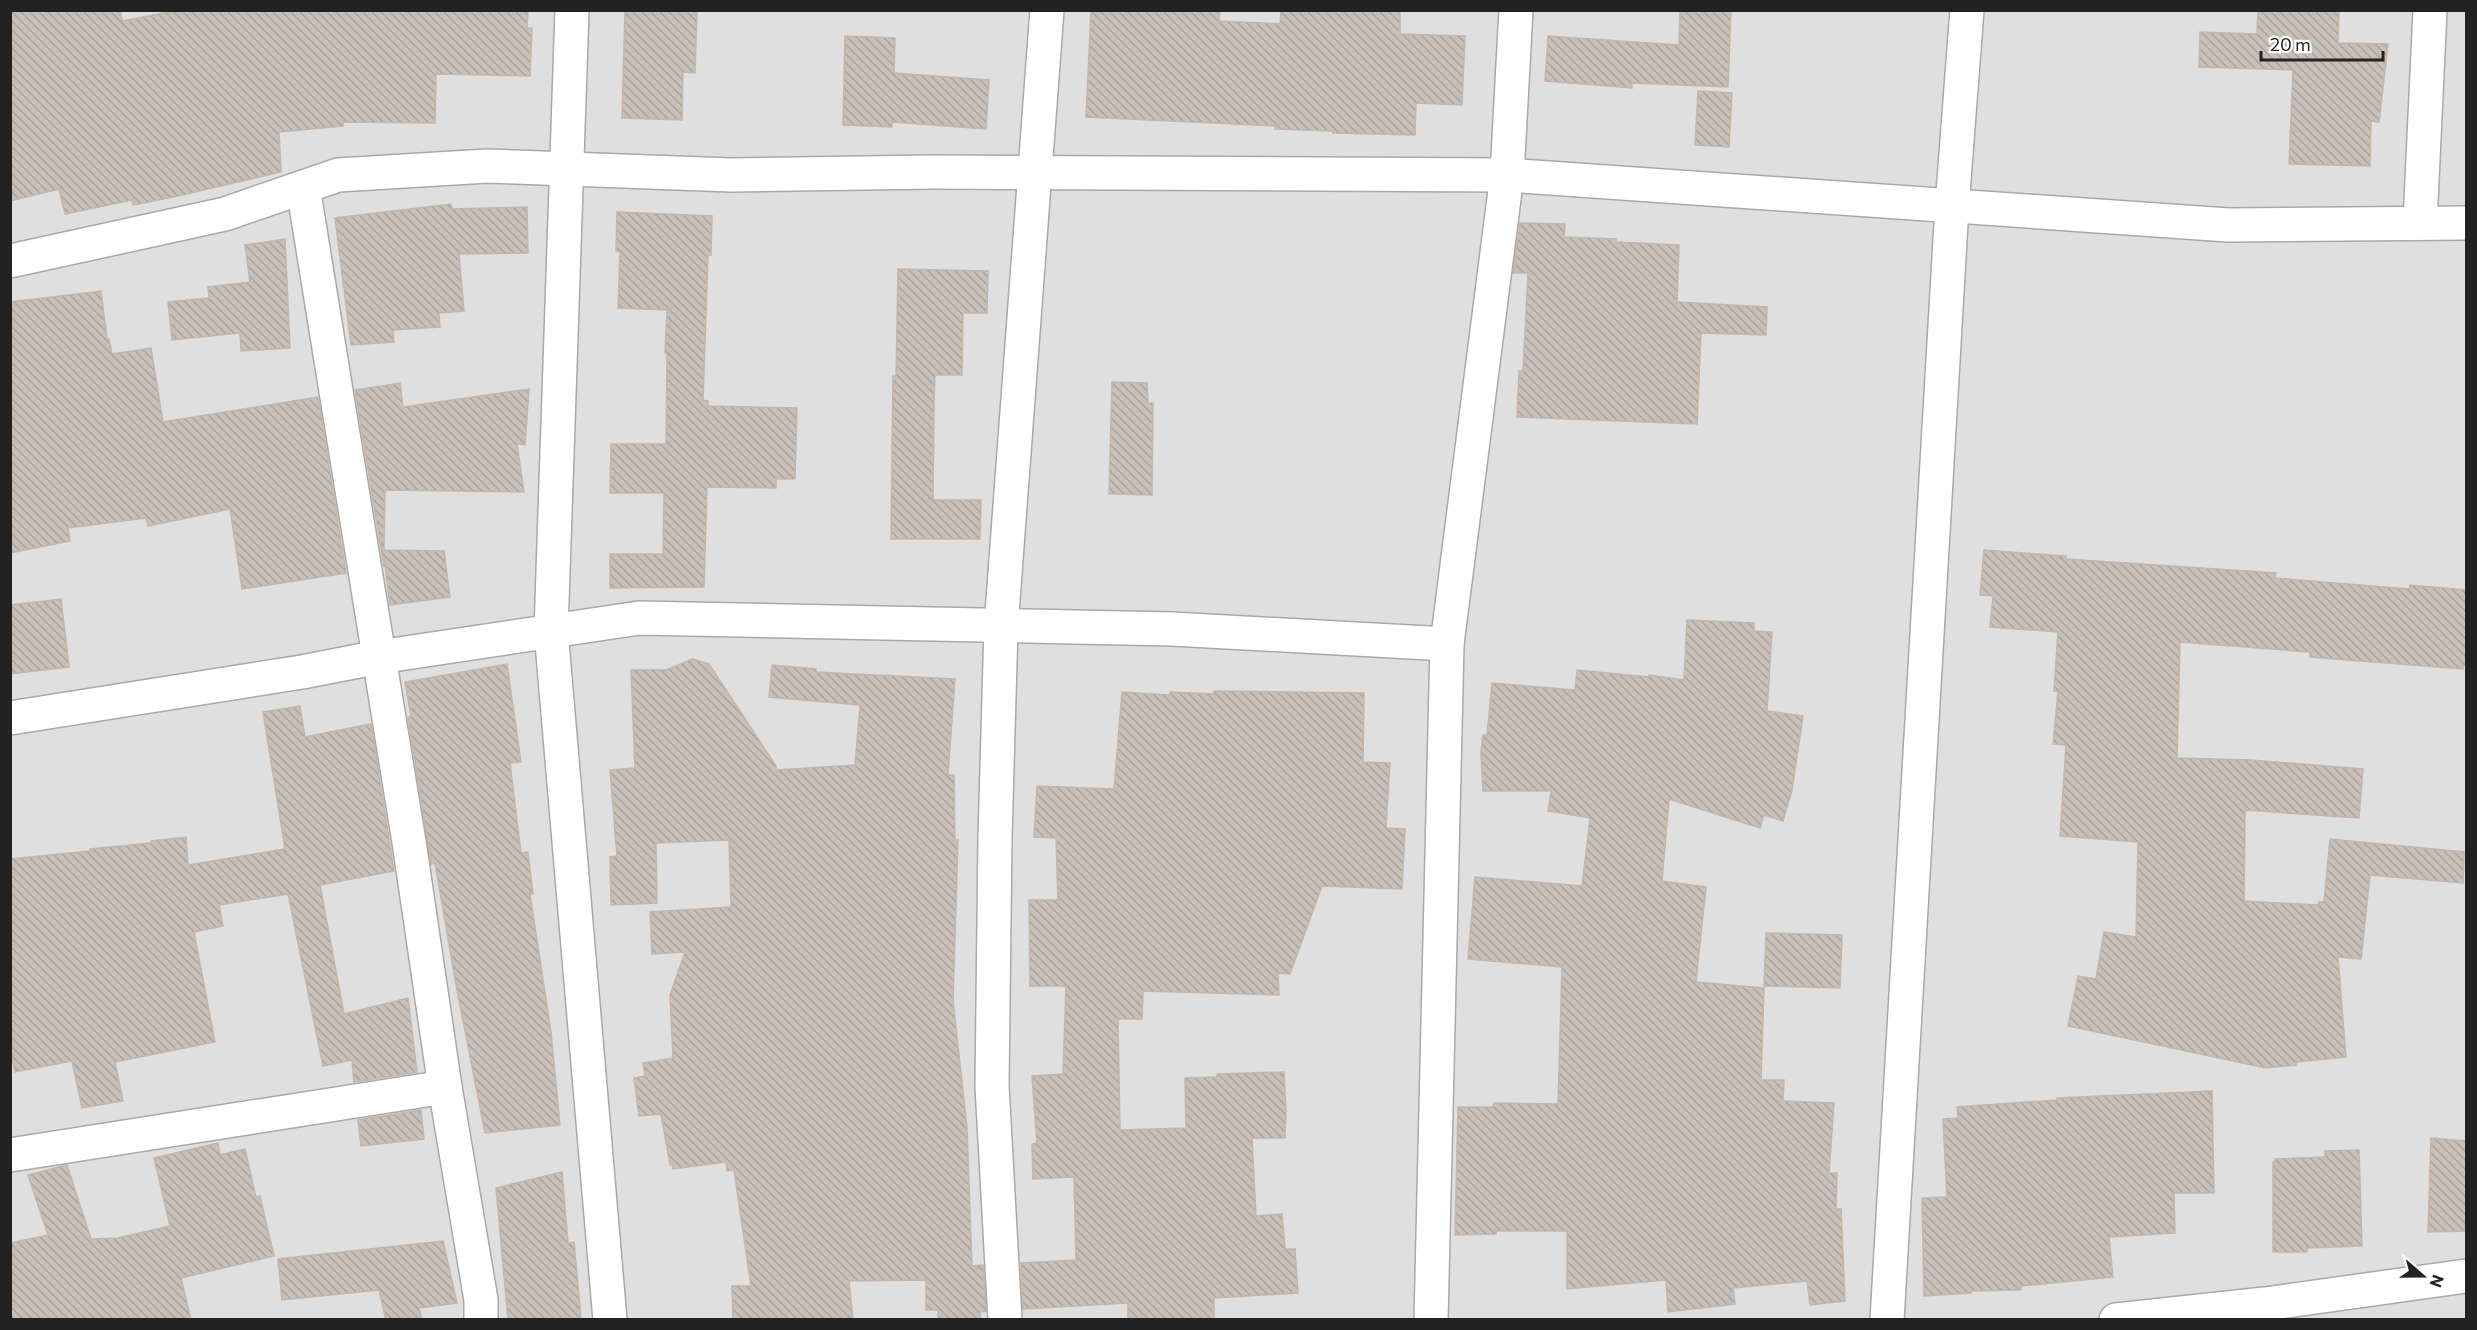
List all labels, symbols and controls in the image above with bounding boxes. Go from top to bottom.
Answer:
scale bar [2261,24,2382,62]
text: 20 m [2270,33,2311,55]
north arrow [2393,1246,2453,1306]
text: N [2427,1272,2449,1290]

